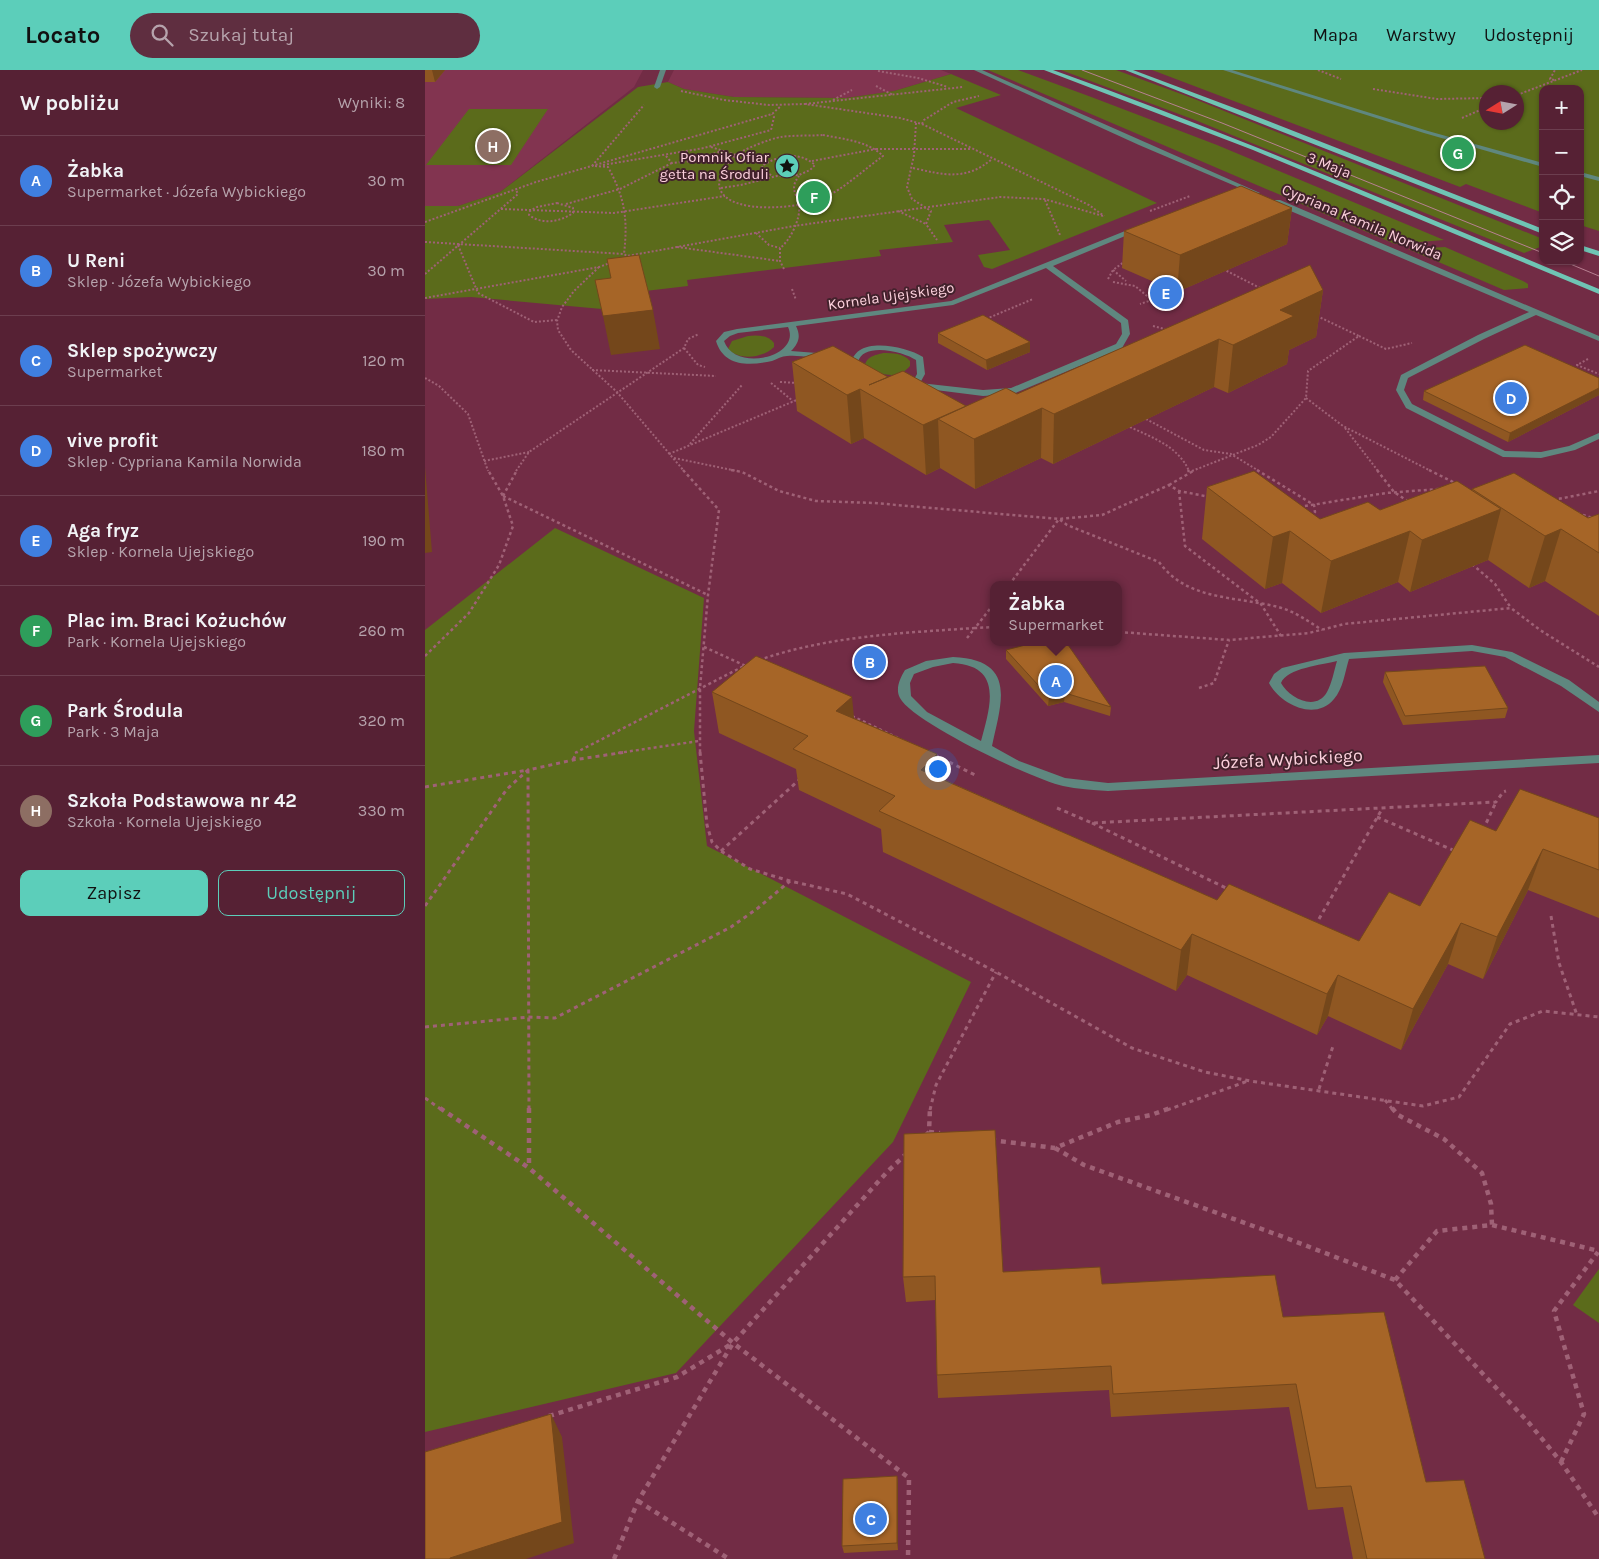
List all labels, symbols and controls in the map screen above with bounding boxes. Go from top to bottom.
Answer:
search box [130,13,480,58]
text: Locato [25,21,100,49]
icon: search [148,21,176,49]
text: Szukaj tutaj [188,24,294,46]
text: Mapa [1313,24,1358,46]
text: Warstwy [1386,24,1456,46]
text: Udostępnij [1484,24,1574,46]
north arrow [1479,85,1524,130]
map controls [1539,85,1584,265]
button: + [1539,85,1584,130]
text: W pobliżu [20,91,120,115]
text: Wyniki: 8 [338,93,405,112]
pin: H [477,127,509,165]
button: − [1539,130,1584,175]
pin: G [1442,134,1474,172]
place label: Pomnik Ofiar getta na Środuli [660,148,770,183]
street label: 3 Maja [1304,148,1354,182]
place icon: Pomnik Ofiar getta na Środuli [774,153,800,179]
text: Żabka [67,160,124,182]
text: A [31,171,41,190]
text: 30 m [367,171,405,190]
button: locate [1539,175,1584,220]
pin: F [798,178,830,216]
street label: Cypriana Kamila Norwida [1279,180,1445,264]
text: Supermarket · Józefa Wybickiego [67,182,306,201]
button: layers [1539,220,1584,265]
text: U Reni [67,250,125,272]
text: B [31,261,41,280]
text: 30 m [367,261,405,280]
text: Sklep · Józefa Wybickiego [67,272,251,291]
pin: E [1150,274,1182,312]
street label: Kornela Ujejskiego [827,278,955,314]
text: Sklep spożywczy [67,340,217,362]
text: C [31,351,41,370]
text: 120 m [362,351,405,370]
text: Supermarket [67,362,163,381]
pin: D [1495,379,1527,417]
text: vive profit [67,430,158,452]
text: D [31,441,41,460]
text: 180 m [362,441,405,460]
text: Sklep · Cypriana Kamila Norwida [67,452,302,471]
text: Aga fryz [67,520,139,542]
text: E [31,531,41,550]
text: 190 m [362,531,405,550]
text: Sklep · Kornela Ujejskiego [67,542,254,561]
popup [990,581,1122,646]
text: Żabka [1008,593,1065,615]
text: Plac im. Braci Kożuchów [67,610,287,632]
text: Supermarket [1008,615,1104,634]
text: F [32,621,40,640]
text: 260 m [358,621,405,640]
text: Park · Kornela Ujejskiego [67,632,246,651]
pin: B [854,643,886,681]
pin: A [1040,662,1072,700]
text: Park Środula [67,700,183,722]
text: G [31,711,41,730]
text: 320 m [358,711,405,730]
text: Park · 3 Maja [67,722,159,741]
street label: Józefa Wybickiego [1213,744,1363,774]
your location [925,756,951,782]
text: Szkoła Podstawowa nr 42 [67,790,297,812]
text: H [30,801,42,820]
text: 330 m [358,801,405,820]
text: Szkoła · Kornela Ujejskiego [67,812,262,831]
button: Zapisz [20,870,208,916]
button: Udostępnij [218,870,405,916]
pin: C [855,1500,887,1538]

